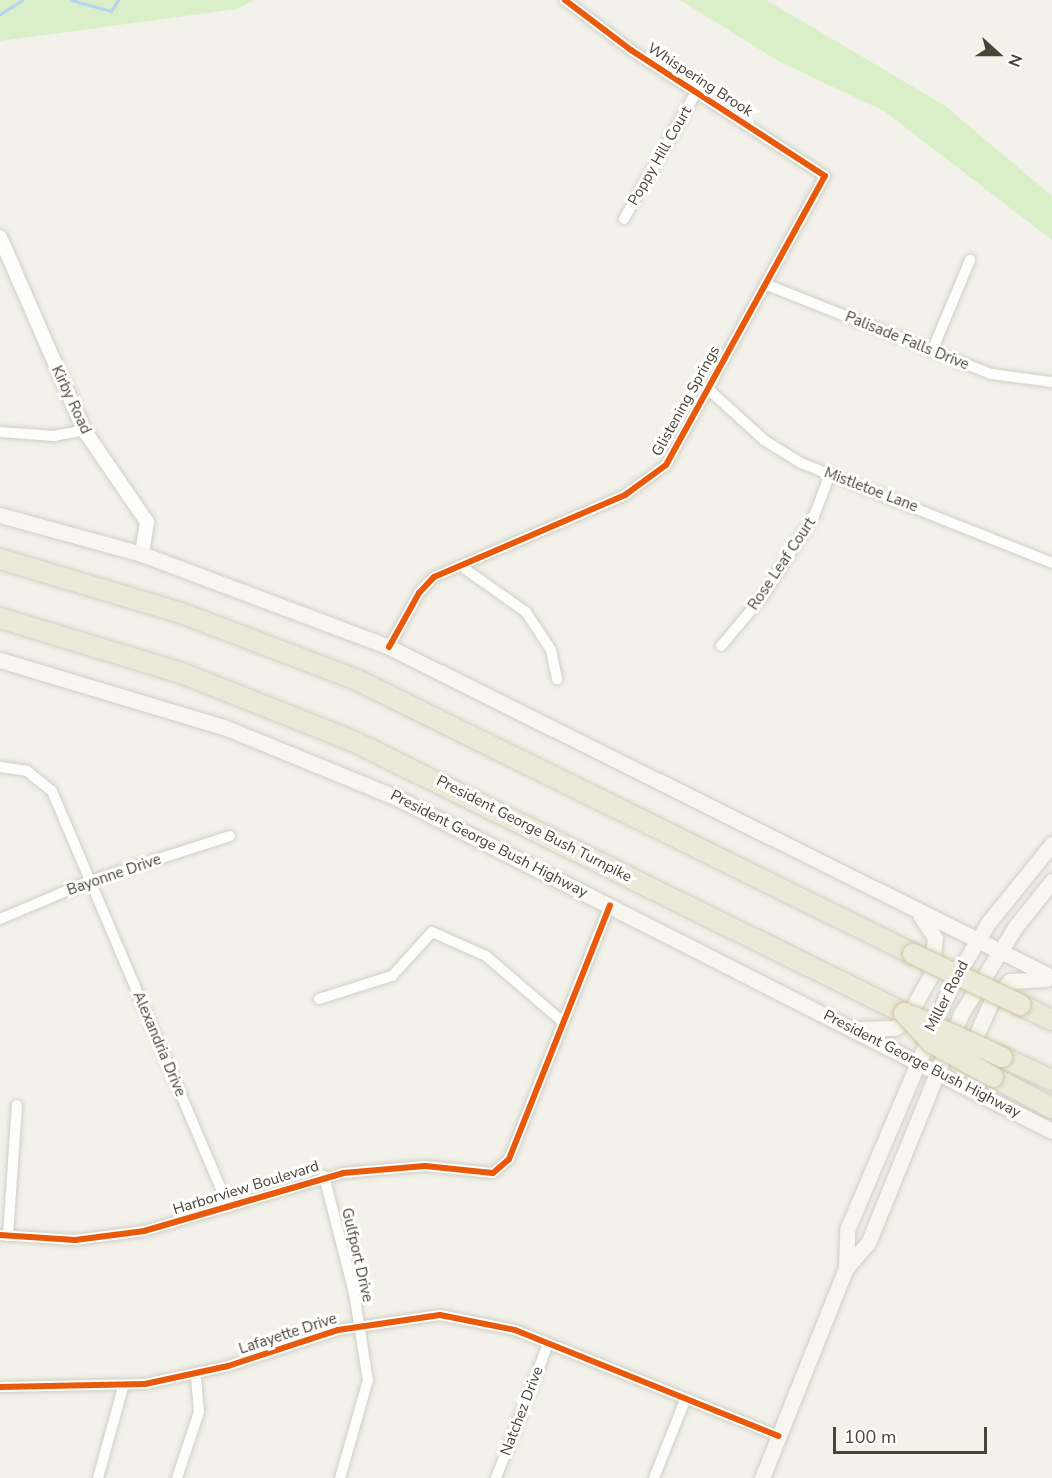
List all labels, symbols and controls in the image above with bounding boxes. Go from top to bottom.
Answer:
north arrow [968,24,1028,84]
street label: Whispering Brook [644,39,756,121]
text: N [1002,51,1027,70]
street label: Poppy Hill Court [624,103,696,209]
street label: Palisade Falls Drive [842,308,972,374]
street label: Glistening Springs [648,343,724,459]
street label: Kirby Road [47,363,95,437]
street label: Mistletoe Lane [822,464,920,516]
street label: Rose Leaf Court [744,514,820,614]
street label: President George Bush Turnpike [433,772,635,886]
street label: President George Bush Highway [387,786,591,902]
street label: Bayonne Drive [65,850,163,900]
street label: Miller Road [921,958,973,1034]
street label: Alexandria Drive [129,989,189,1099]
street label: President George Bush Highway [820,1006,1024,1122]
street label: Harborview Boulevard [171,1157,321,1219]
street label: Gulfport Drive [337,1206,377,1304]
street label: Lafayette Drive [237,1310,339,1358]
street label: Natchez Drive [497,1364,547,1458]
scale bar [836,1415,990,1453]
text: 100 m [844,1425,896,1449]

